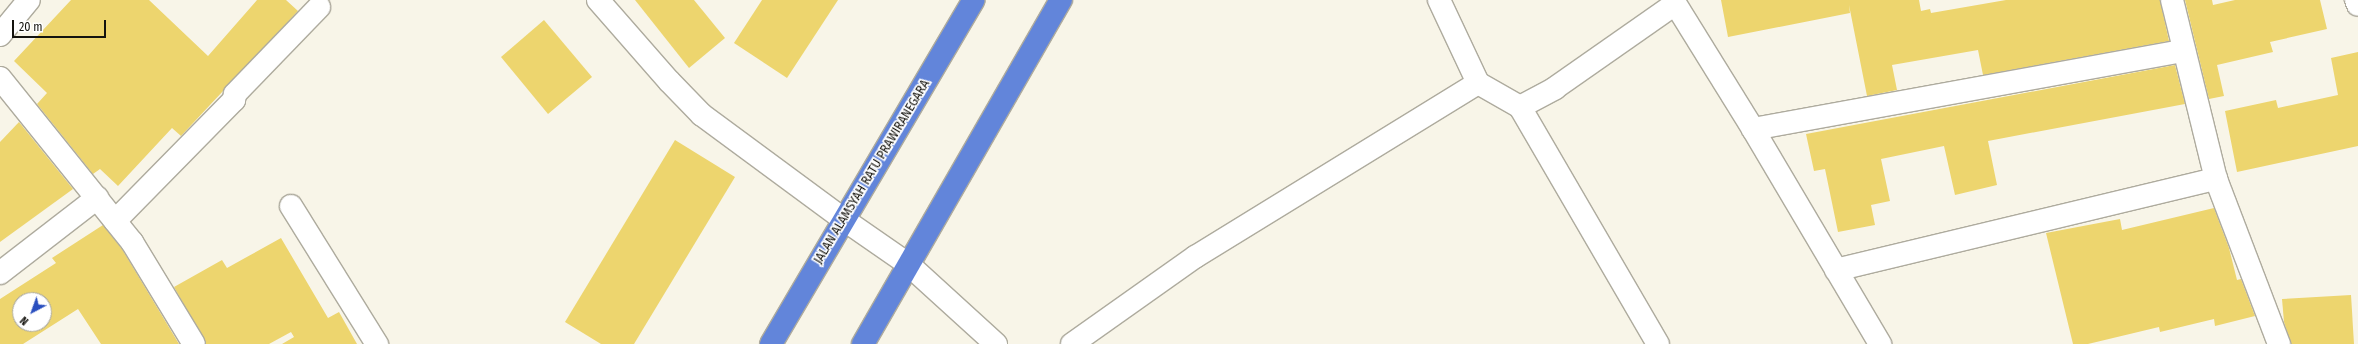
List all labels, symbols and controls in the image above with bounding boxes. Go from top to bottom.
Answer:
scale bar [14,12,108,38]
text: 20 m [19,20,43,34]
street label: JALAN ALAMSYAH RATU PRAWIRANEGARA [811,77,933,267]
north arrow [12,292,52,332]
text: N [18,314,31,328]

